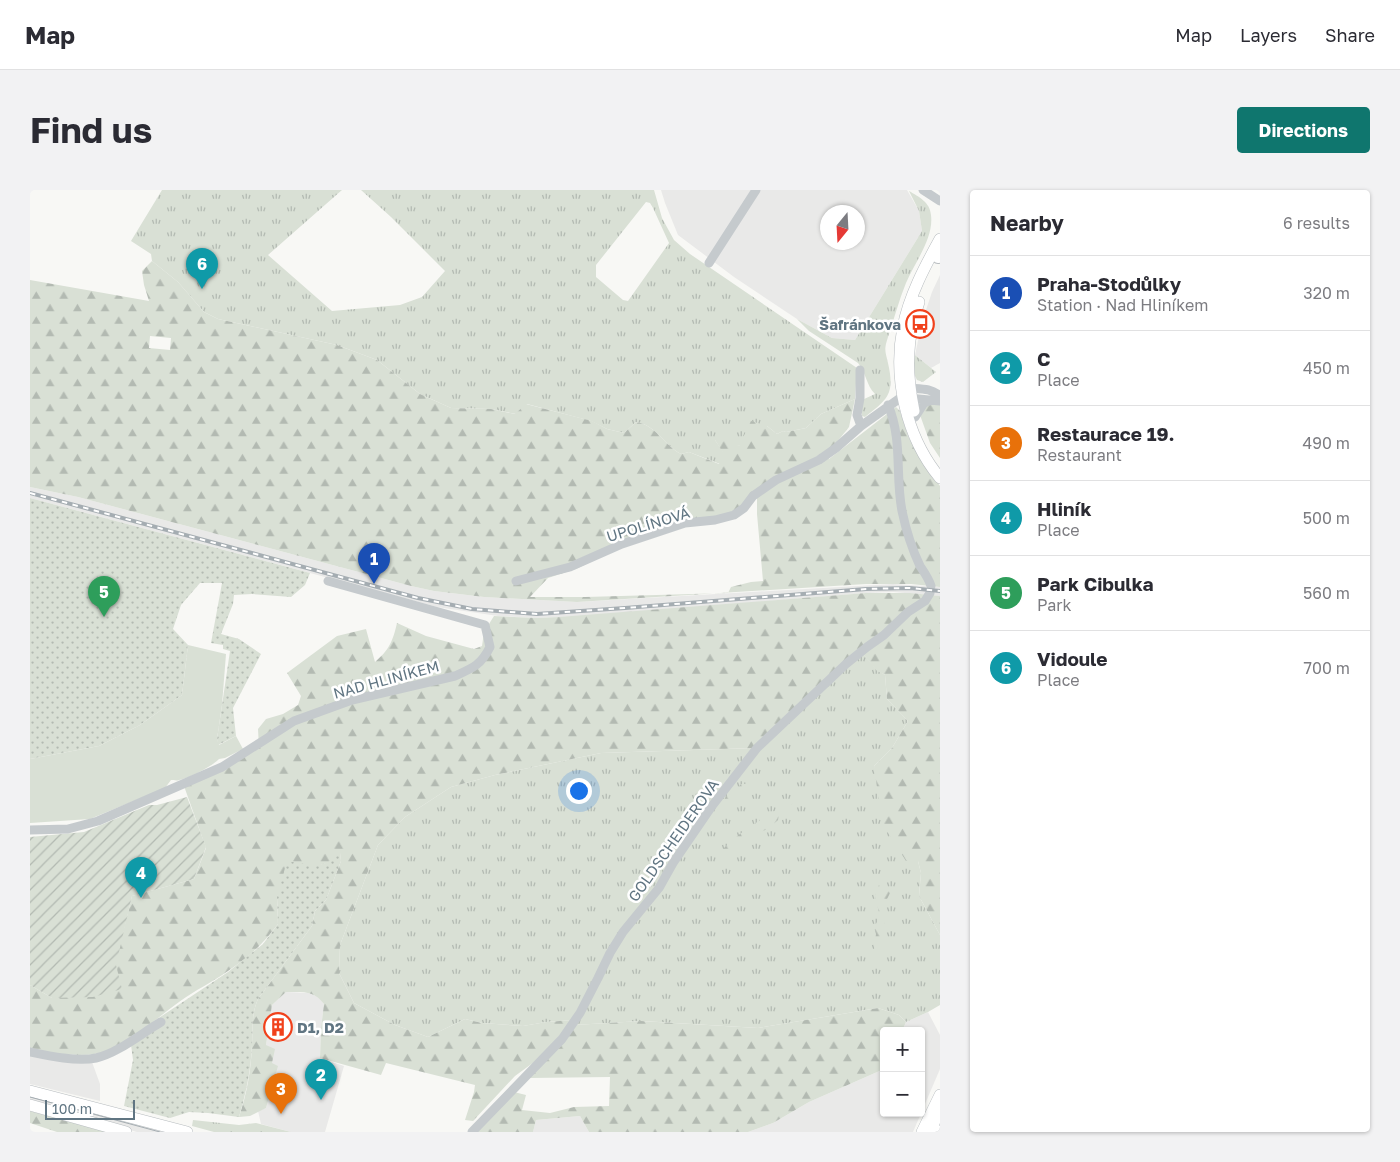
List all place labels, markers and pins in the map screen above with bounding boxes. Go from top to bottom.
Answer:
pin: 6 [186,248,218,289]
bus stop icon: Šafránkova [905,309,935,339]
place label: Šafránkova [819,315,901,333]
pin: 1 [358,543,390,584]
pin: 5 [88,576,120,617]
pin: 4 [125,857,157,898]
building icon: D1, D2 [263,1012,293,1042]
place label: D1, D2 [297,1018,344,1036]
pin: 2 [305,1059,337,1100]
pin: 3 [265,1073,297,1114]

